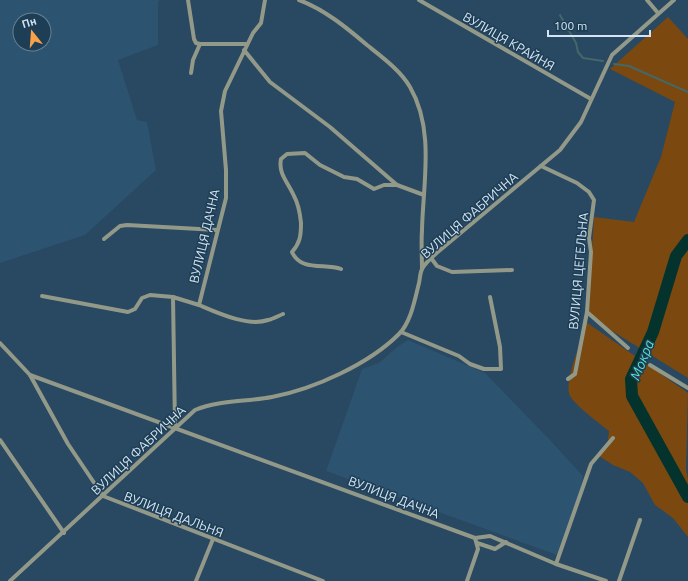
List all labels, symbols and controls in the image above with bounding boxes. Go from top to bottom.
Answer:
street label: ВУЛИЦЯ КРАЙНЯ [461,9,557,73]
north arrow [12,12,52,52]
scale bar [548,12,650,38]
text: Пн [20,15,38,30]
text: 100 m [554,19,587,32]
street label: ВУЛИЦЯ ФАБРИЧНА [418,169,521,261]
street label: ВУЛИЦЯ ДАЧНА [186,187,222,284]
street label: ВУЛИЦЯ ЦЕГЕЛЬНА [566,211,590,330]
water label: Мокра [627,337,657,382]
street label: ВУЛИЦЯ ФАБРИЧНА [88,402,188,497]
street label: ВУЛИЦЯ ДАЧНА [347,473,442,521]
street label: ВУЛИЦЯ ДАЛЬНЯ [122,489,226,539]

